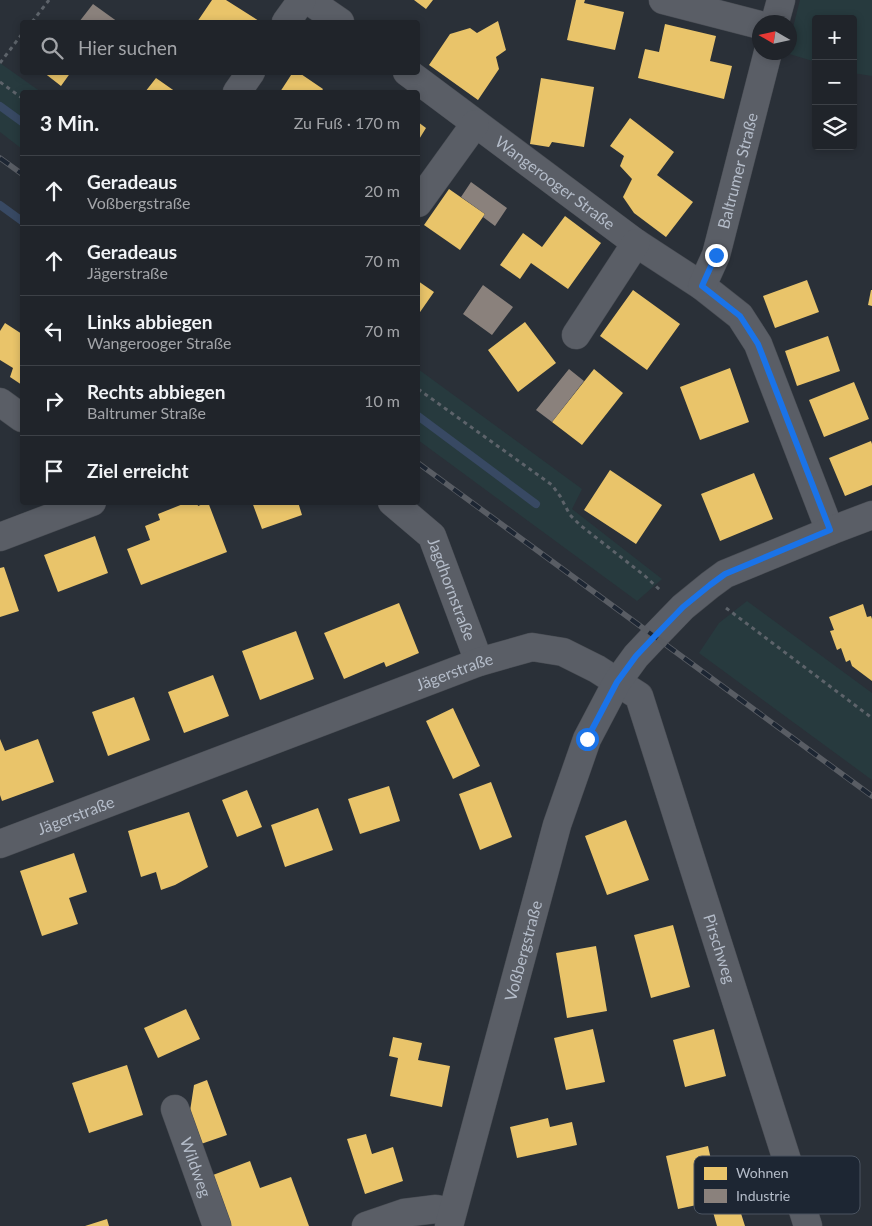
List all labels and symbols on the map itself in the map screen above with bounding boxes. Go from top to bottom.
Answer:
north arrow [752,15,797,60]
street label: Baltrumer Straße [713,111,761,231]
street label: Wangerooger Straße [492,131,619,233]
route end [705,244,728,267]
street label: Jagdhornstraße [424,535,480,643]
street label: Jägerstraße [413,649,495,694]
route start [576,728,599,751]
street label: Jägerstraße [34,792,117,838]
street label: Voßbergstraße [500,898,545,1003]
street label: Pirschweg [700,911,740,986]
street label: Wildweg [177,1135,216,1200]
legend [694,1156,860,1214]
text: Wohnen [736,1164,788,1181]
text: Industrie [736,1187,790,1204]

